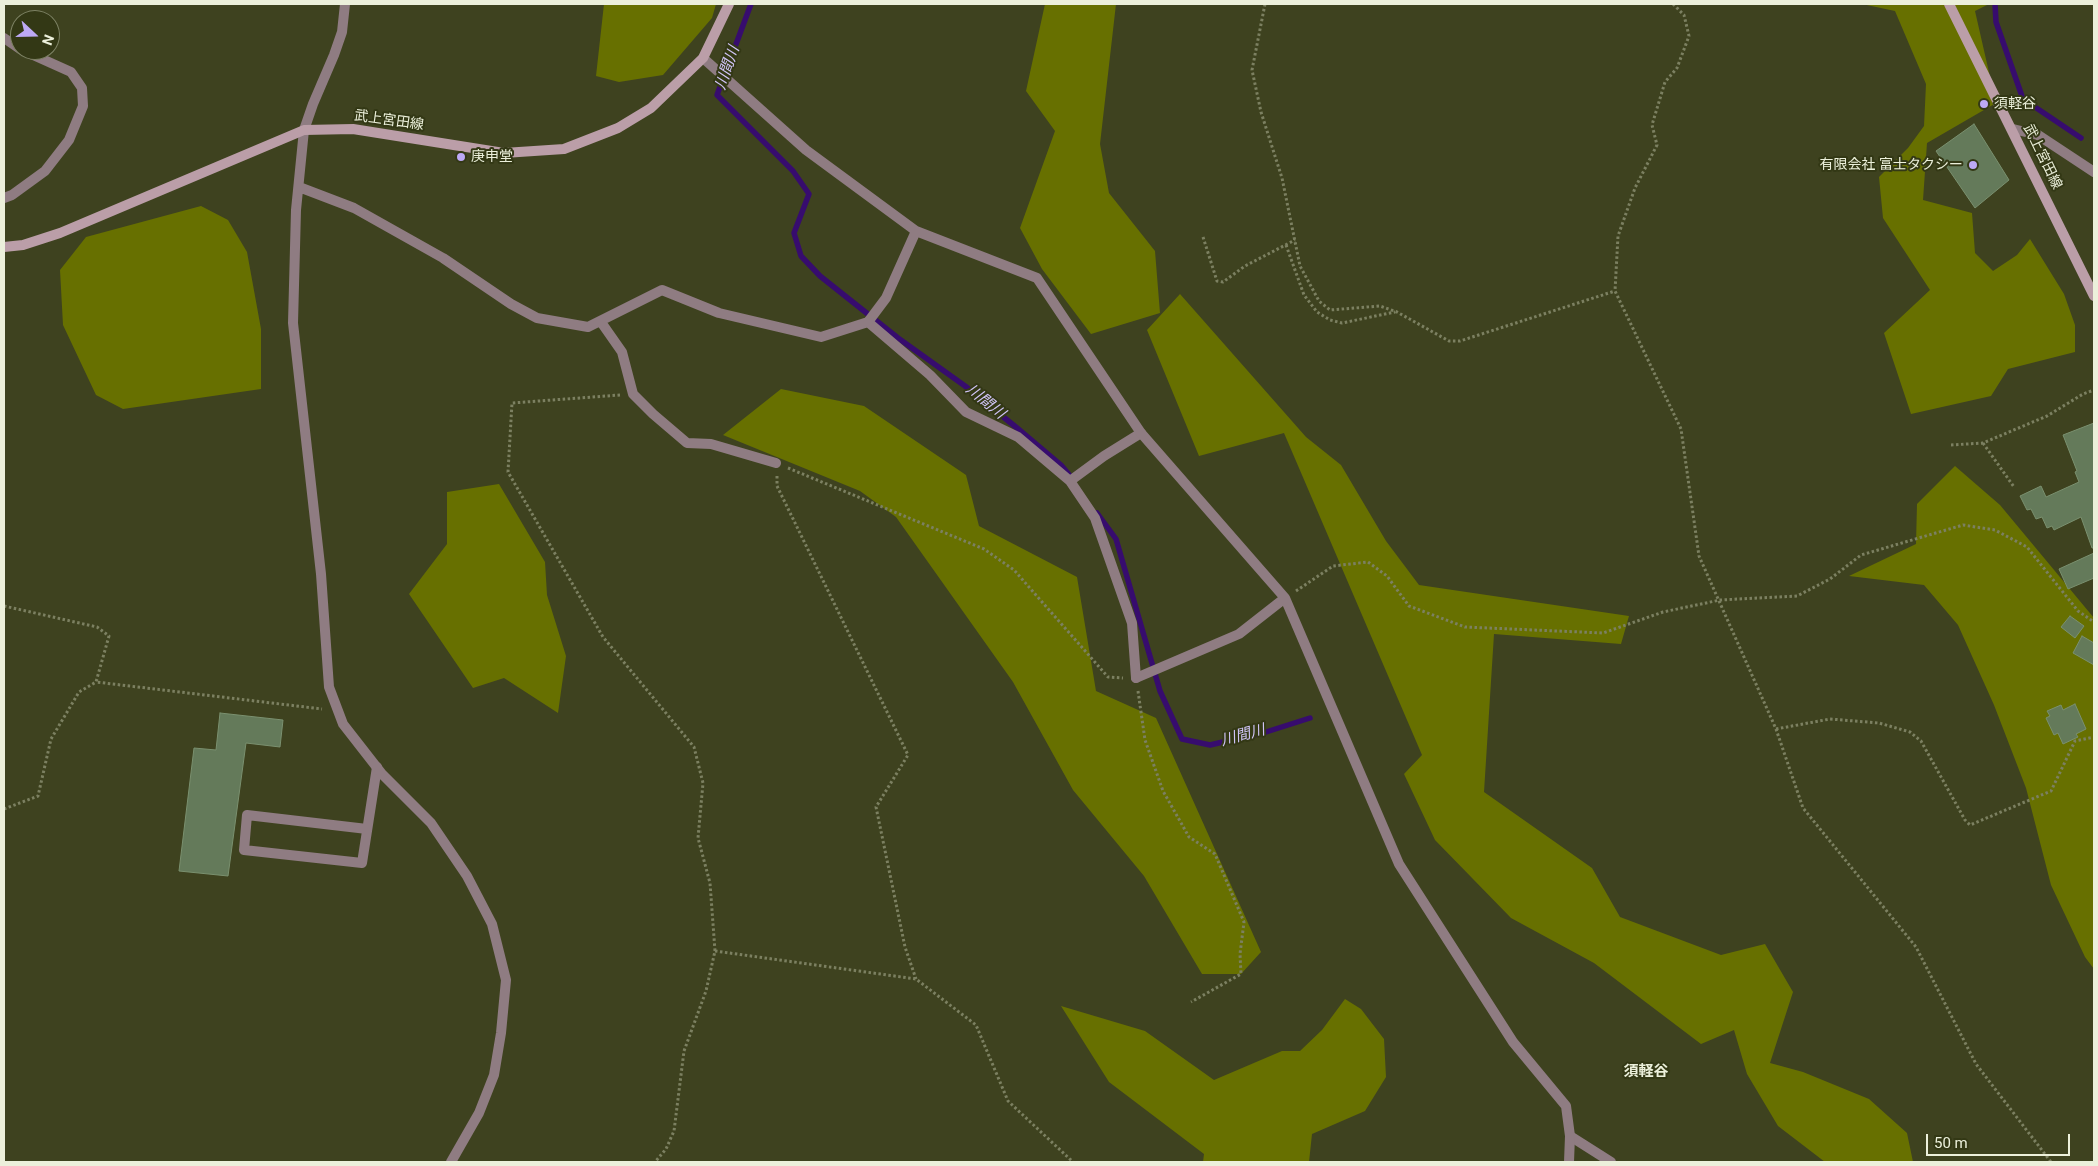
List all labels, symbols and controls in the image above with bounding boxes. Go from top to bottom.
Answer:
north arrow [10,10,60,60]
text: N [39,33,57,47]
water label: 川間川 [712,44,744,92]
place label: 須軽谷 [1994,96,2036,112]
marker: 須軽谷 [1978,98,1990,110]
street label: 武上宮田線 [353,108,425,134]
street label: 武上宮田線 [2019,122,2065,192]
place label: 庚申堂 [471,149,513,165]
marker: 庚申堂 [455,151,467,163]
place label: 有限会社 富士タクシー [1820,157,1963,173]
marker: 有限会社 富士タクシー [1967,159,1979,171]
water label: 川間川 [962,381,1008,423]
water label: 川間川 [1219,721,1267,751]
district label: 須軽谷 [1624,1063,1668,1081]
scale bar [1928,1124,2072,1156]
text: 50 m [1934,1134,1968,1152]

